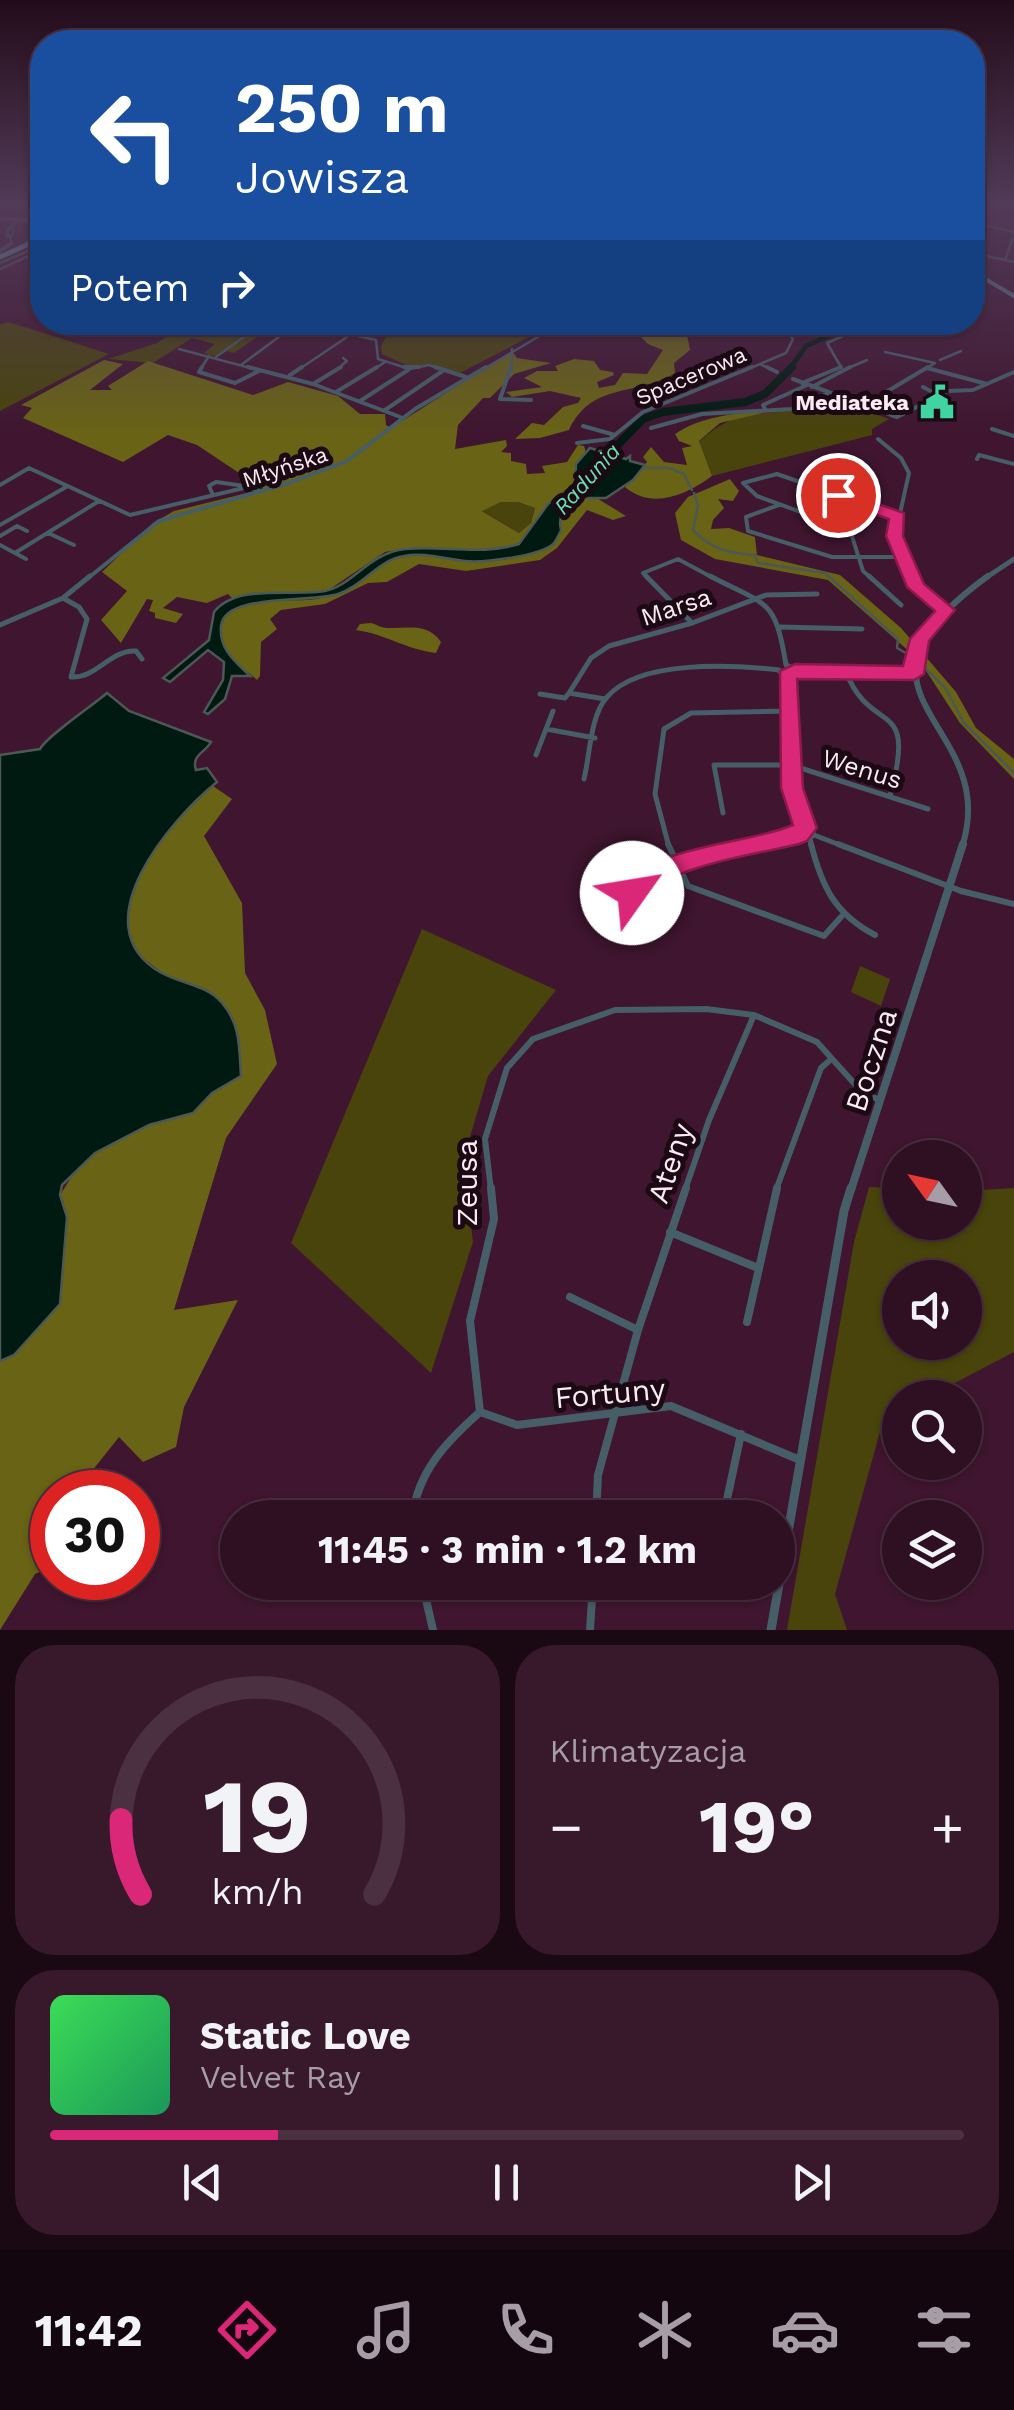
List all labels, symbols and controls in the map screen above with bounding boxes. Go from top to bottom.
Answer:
text: 250 m [235,67,449,149]
icon: left [70,70,200,200]
text: Jowisza [235,151,409,204]
icon: right [209,260,264,315]
text: Potem [70,266,189,310]
street label: Spacerowa [632,342,750,410]
public building icon: Mediateka [918,383,956,421]
place label: Mediateka [795,390,909,415]
water label: Radunia [549,439,625,519]
street label: Młyńska [239,441,331,493]
pin [796,453,881,538]
icon: arrive [811,468,866,523]
street label: Marsa [637,582,715,632]
street label: Wenus [819,743,905,795]
position arrow [580,841,684,945]
street label: Boczna [838,1004,904,1116]
street label: Ateny [640,1118,700,1208]
street label: Zeusa [449,1140,484,1226]
north arrow [882,1140,982,1240]
map controls [882,1140,982,1600]
button: sound [882,1260,982,1360]
street label: Fortuny [553,1371,667,1415]
button: search [882,1380,982,1480]
speed limit sign: 30 [30,1470,160,1600]
button: layers [882,1500,982,1600]
text: 11:45 · 3 min · 1.2 km [318,1528,697,1572]
text: Klimatyzacja [550,1732,746,1770]
text: 19 [203,1755,312,1877]
text: 19° [699,1782,815,1870]
text: − [550,1795,583,1859]
text: + [931,1795,964,1859]
text: km/h [211,1871,303,1913]
text: Static Love [200,2014,411,2058]
text: Velvet Ray [200,2058,361,2096]
icon: previous [175,2155,230,2210]
icon: pause [479,2155,534,2210]
icon: next [784,2155,839,2210]
icon: directions [212,2295,282,2365]
icon: music [351,2295,421,2365]
icon: phone [491,2295,561,2365]
icon: climate [630,2295,700,2365]
icon: car [770,2295,840,2365]
icon: filters [909,2295,979,2365]
text: 11:42 [35,2304,142,2357]

